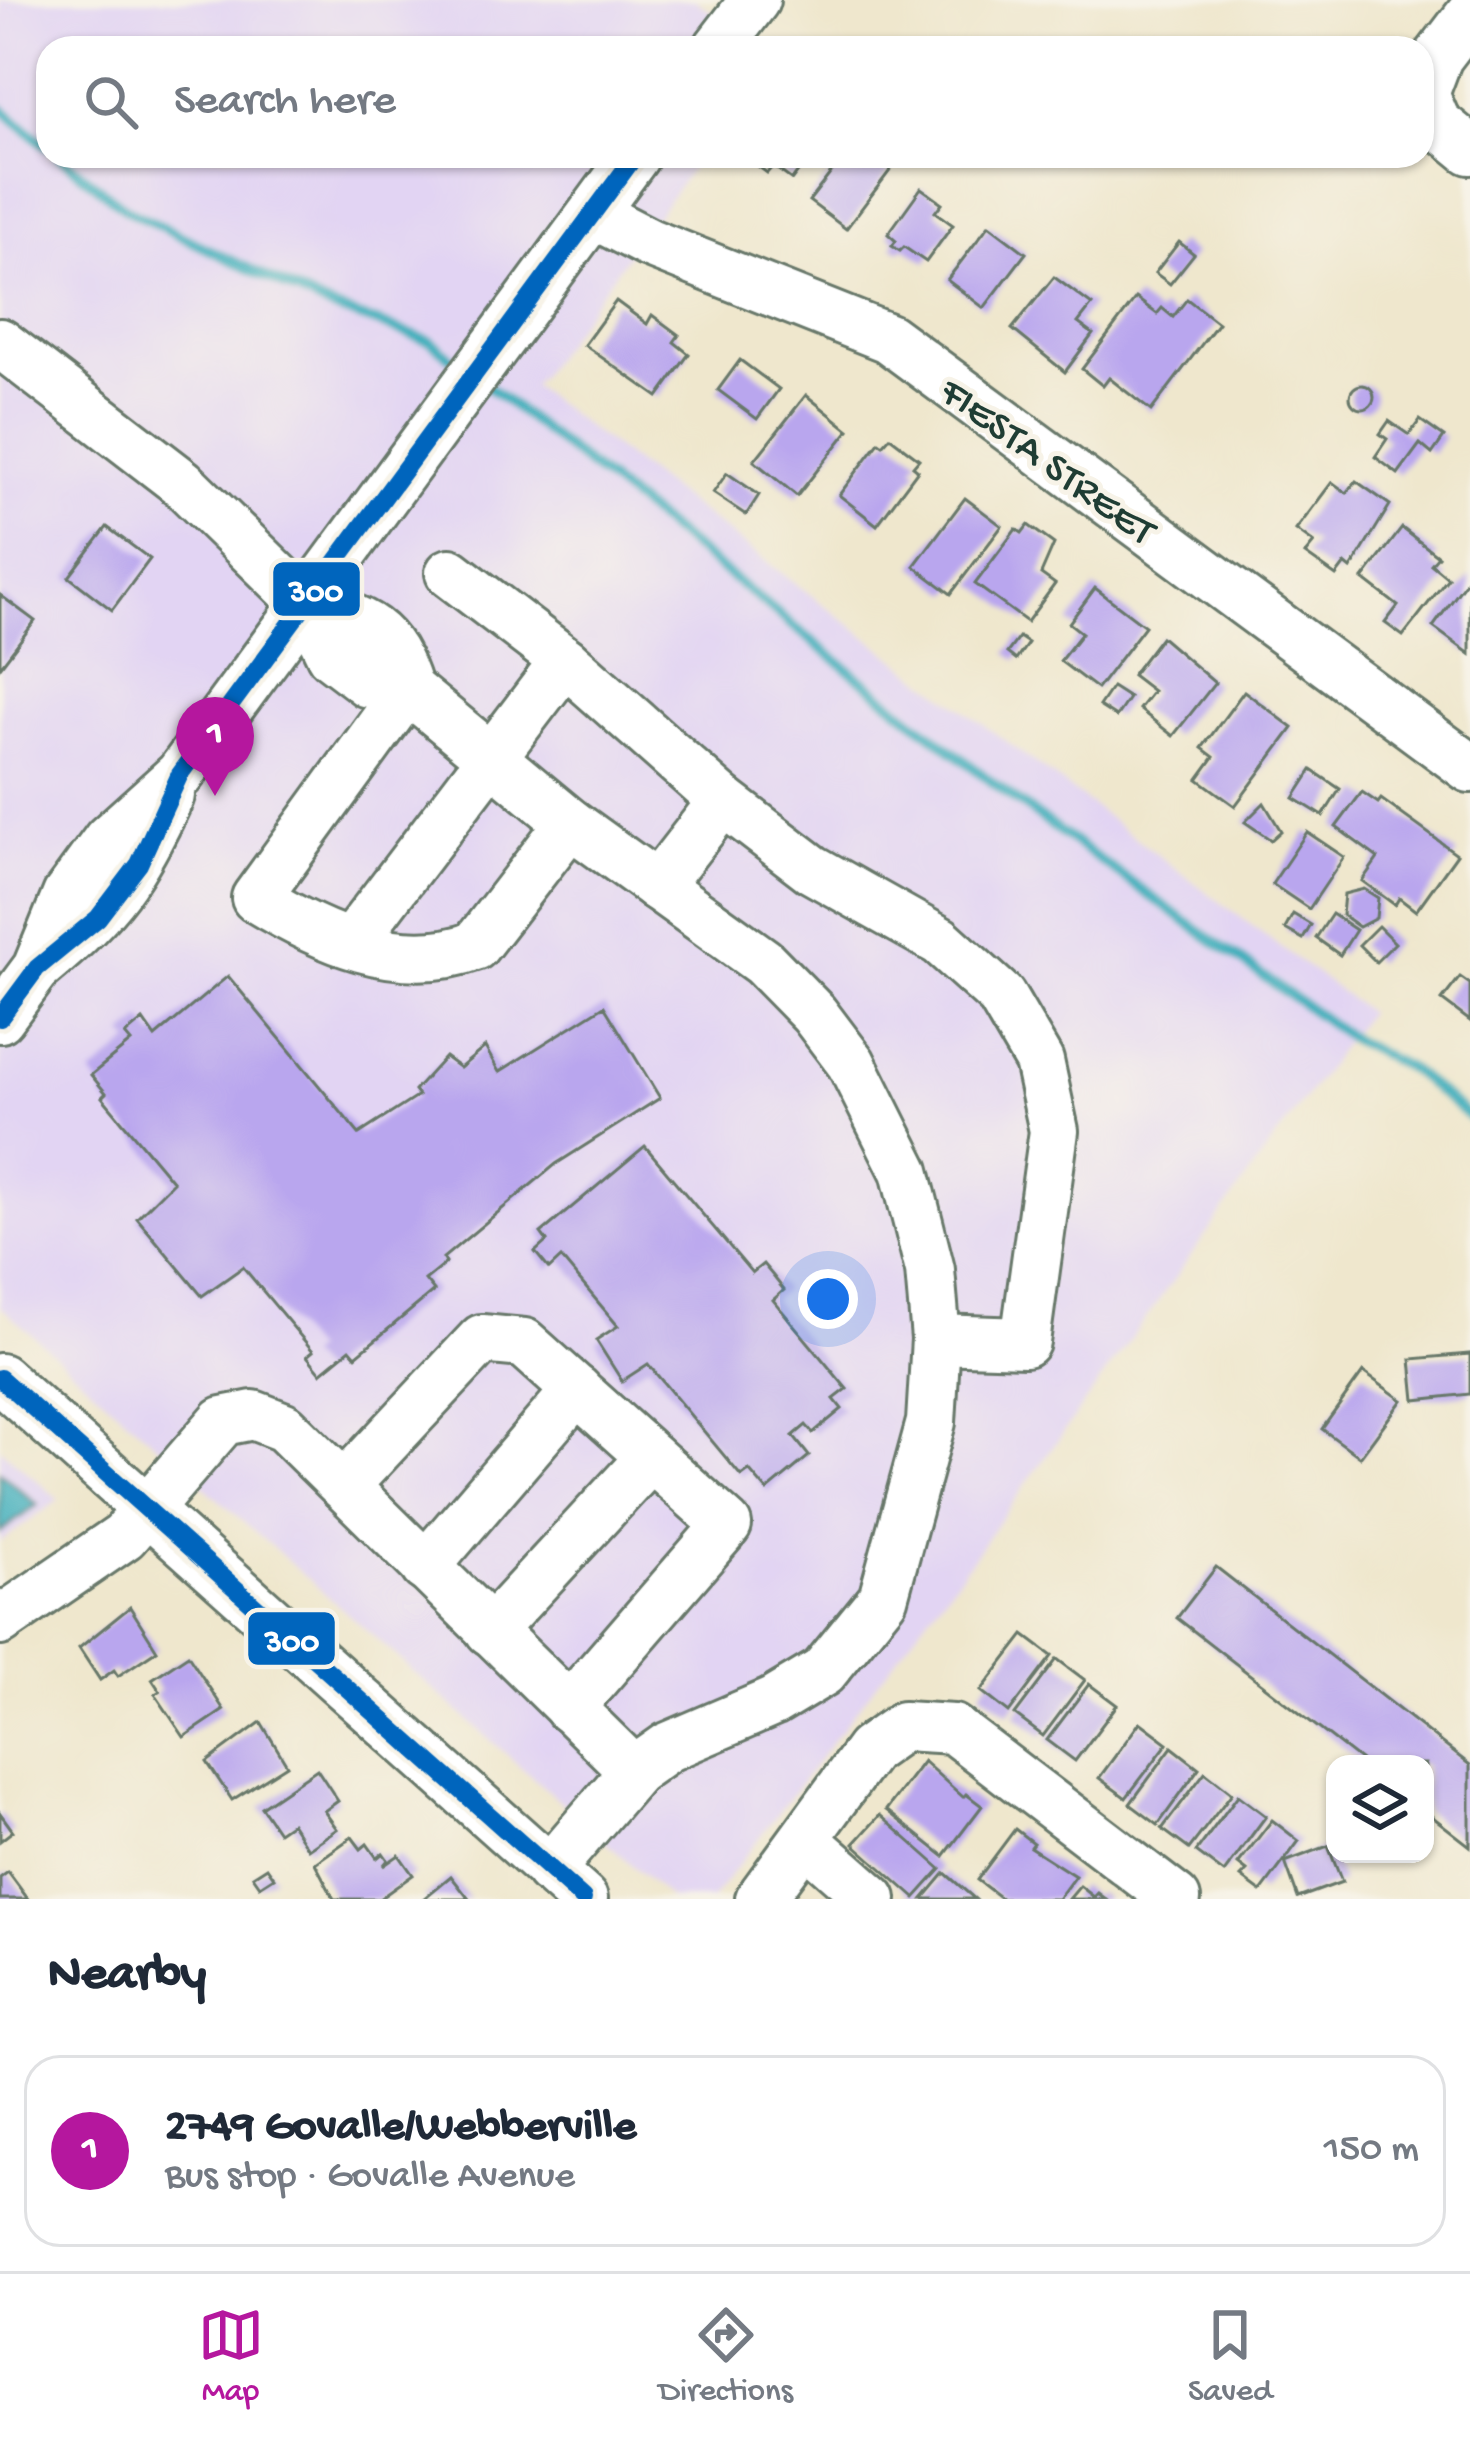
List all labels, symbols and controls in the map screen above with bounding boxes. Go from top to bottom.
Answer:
search box [36,36,1434,168]
icon: search [78,69,144,135]
text: Search here [174,76,396,129]
street label: FIESTA STREET [928,369,1164,560]
line badge: 300 [271,560,362,618]
text: 300 [288,575,344,613]
pin: 1 [176,697,254,796]
your location [798,1269,858,1329]
line badge: 300 [246,1610,337,1667]
text: 300 [264,1625,320,1663]
map controls [1326,1755,1434,1863]
button: layers [1326,1755,1434,1863]
text: Nearby [48,1947,206,2007]
text: 2749 Govalle/Webberville [165,2102,636,2155]
text: 1 [82,2128,98,2174]
text: 150 m [1324,2128,1419,2174]
text: Bus stop · Govalle Avenue [165,2155,575,2201]
tab: Map [198,2302,264,2412]
tab: Directions [659,2302,793,2412]
tab: Saved [1188,2302,1272,2412]

